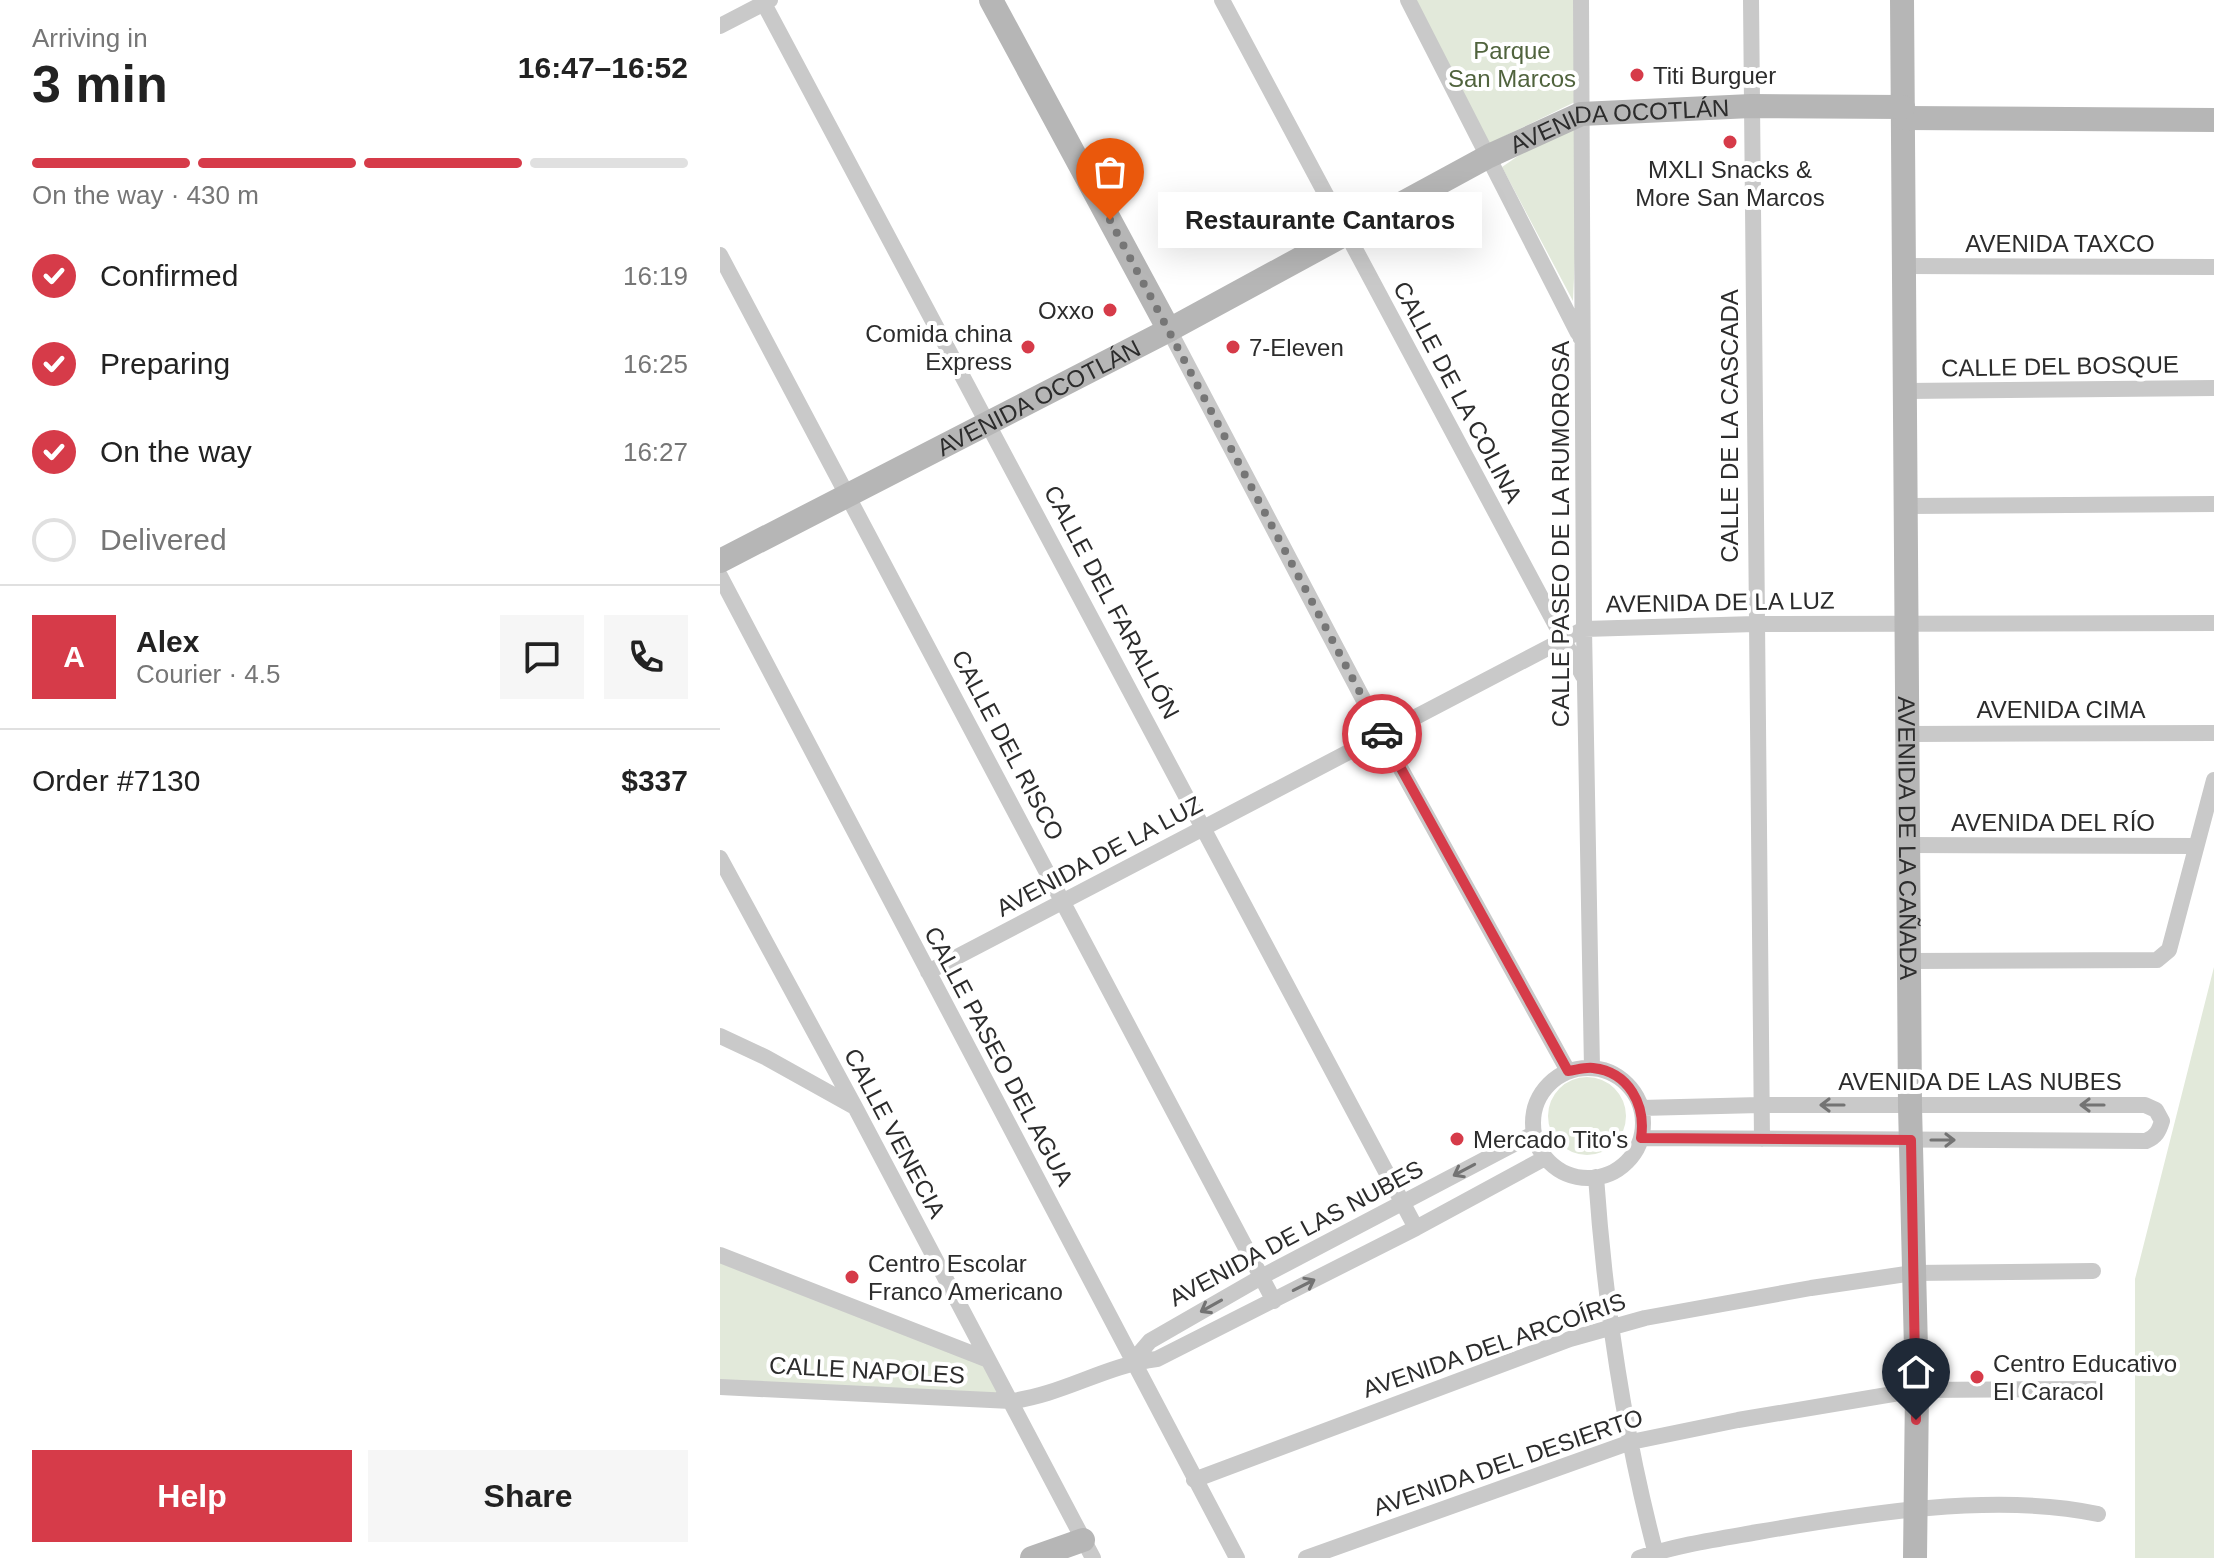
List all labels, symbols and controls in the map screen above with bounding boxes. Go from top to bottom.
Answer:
text: Arriving in [32,23,148,53]
park label: Parque San Marcos [1448,37,1576,92]
text: 16:47–16:52 [518,51,688,84]
text: 3 min [32,55,168,113]
place label: Titi Burguer [1653,62,1776,89]
marker: Titi Burguer [1628,66,1646,84]
street label: AVENIDA OCOTLÁN [1505,94,1730,158]
marker: MXLI Snacks & More San Marcos [1721,133,1739,151]
pin [1076,138,1144,220]
icon: bag [1088,150,1132,194]
place label: MXLI Snacks & More San Marcos [1635,156,1825,211]
text: On the way · 430 m [32,180,259,210]
callout: Restaurante Cantaros [1158,192,1482,248]
text: Restaurante Cantaros [1185,205,1455,235]
street label: AVENIDA TAXCO [1965,230,2155,257]
icon: check [32,254,76,298]
text: Confirmed [100,259,238,292]
text: 16:19 [623,261,688,291]
street label: CALLE DE LA COLINA [1388,277,1528,507]
street label: CALLE DE LA CASCADA [1716,289,1743,563]
place label: Oxxo [1038,297,1094,324]
marker: Oxxo [1101,301,1119,319]
place label: Comida china Express [865,320,1013,375]
street label: AVENIDA OCOTLÁN [932,334,1145,461]
place label: 7-Eleven [1249,334,1344,361]
marker: Comida china Express [1019,338,1037,356]
marker: 7-Eleven [1224,338,1242,356]
street label: CALLE PASEO DE LA RUMOROSA [1547,341,1574,727]
icon: check [32,342,76,386]
text: Preparing [100,347,230,380]
text: 16:25 [623,349,688,379]
street label: CALLE DEL BOSQUE [1941,350,2179,382]
icon: check [32,430,76,474]
text: On the way [100,435,252,468]
text: 16:27 [623,437,688,467]
street label: CALLE DEL FARALLÓN [1039,481,1185,723]
text: Delivered [100,523,227,556]
street label: AVENIDA DE LA LUZ [1605,587,1835,617]
button: chat [500,615,584,699]
button: phone [604,615,688,699]
text: Alex [136,625,199,658]
text: A [63,640,85,673]
street label: CALLE DEL RISCO [947,645,1069,845]
text: Courier · 4.5 [136,659,281,689]
courier [1342,694,1422,774]
street label: AVENIDA DE LA CAÑADA [1894,696,1923,980]
street label: AVENIDA CIMA [1977,696,2145,723]
icon: car [1360,712,1404,756]
text: Order #7130 [32,764,200,797]
text: $337 [621,764,688,797]
street label: AVENIDA DE LA LUZ [992,790,1206,922]
street label: AVENIDA DEL RÍO [1951,809,2155,836]
street label: CALLE PASEO DEL AGUA [919,922,1079,1190]
street label: CALLE VENECIA [839,1044,951,1222]
street label: AVENIDA DE LAS NUBES [1838,1068,2122,1095]
one-way arrow [1819,1097,1846,1113]
one-way arrow [2079,1097,2106,1113]
place label: Mercado Tito's [1473,1126,1628,1153]
marker: Mercado Tito's [1448,1130,1466,1148]
one-way arrow [1929,1132,1956,1148]
street label: AVENIDA DE LAS NUBES [1164,1154,1428,1312]
one-way arrow [1453,1162,1477,1178]
place label: Centro Escolar Franco Americano [868,1250,1063,1305]
marker: Centro Escolar Franco Americano [843,1268,861,1286]
one-way arrow [1292,1277,1316,1292]
street label: AVENIDA DEL ARCOÍRIS [1359,1287,1629,1403]
one-way arrow [1199,1299,1223,1314]
pin [1882,1338,1950,1420]
icon: home [1894,1350,1938,1394]
place label: Centro Educativo El Caracol [1993,1350,2177,1405]
street label: CALLE NAPOLES [768,1351,966,1389]
marker: Centro Educativo El Caracol [1968,1368,1986,1386]
street label: AVENIDA DEL DESIERTO [1370,1403,1646,1521]
button: Help [32,1450,352,1542]
button: Share [368,1450,688,1542]

